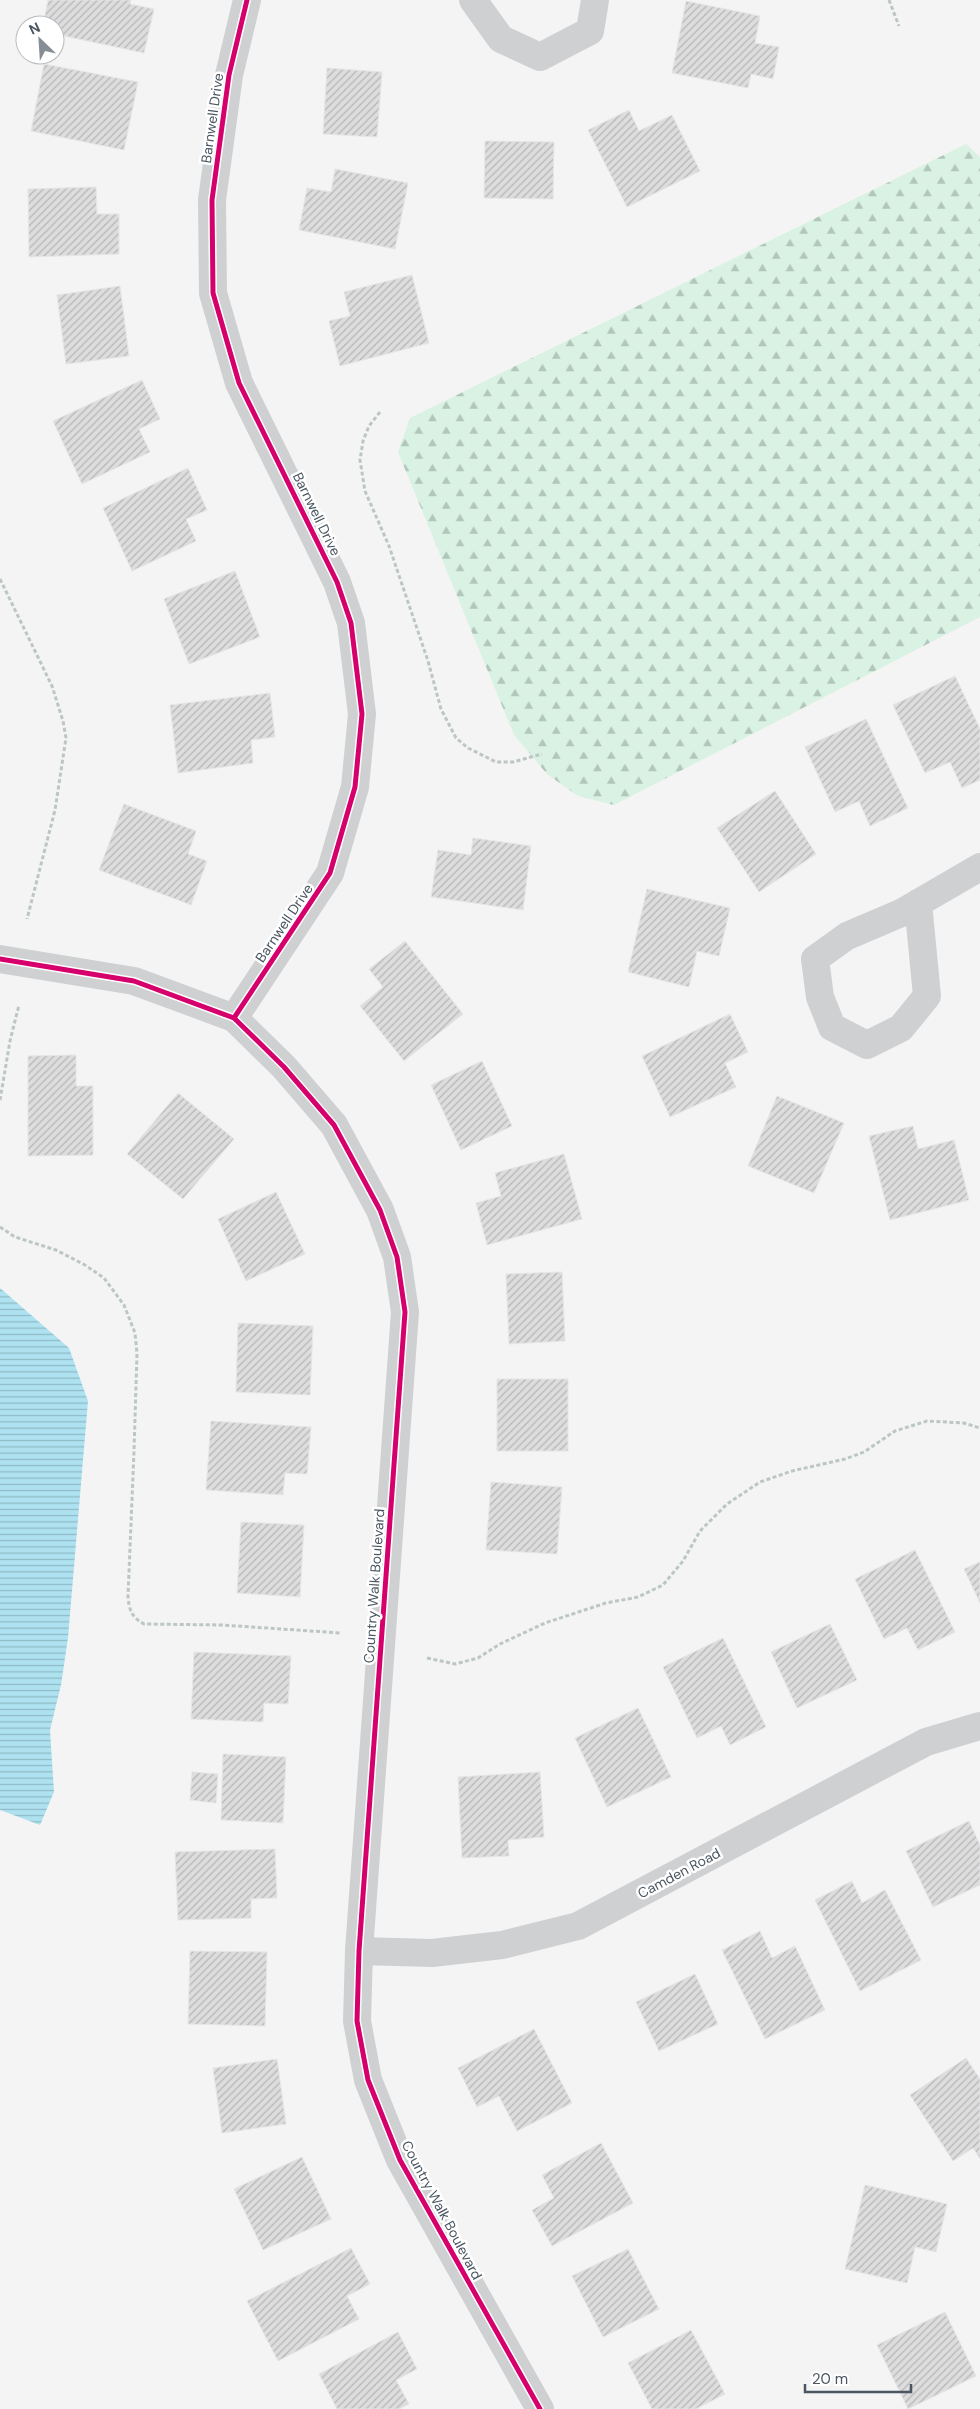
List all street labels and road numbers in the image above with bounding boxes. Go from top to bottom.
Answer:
street label: Barnwell Drive [197,72,227,164]
street label: Barnwell Drive [289,469,345,559]
street label: Barnwell Drive [251,880,317,966]
street label: Country Walk Boulevard [360,1508,388,1664]
street label: Camden Road [635,1844,723,1902]
street label: Country Walk Boulevard [398,2137,486,2283]

